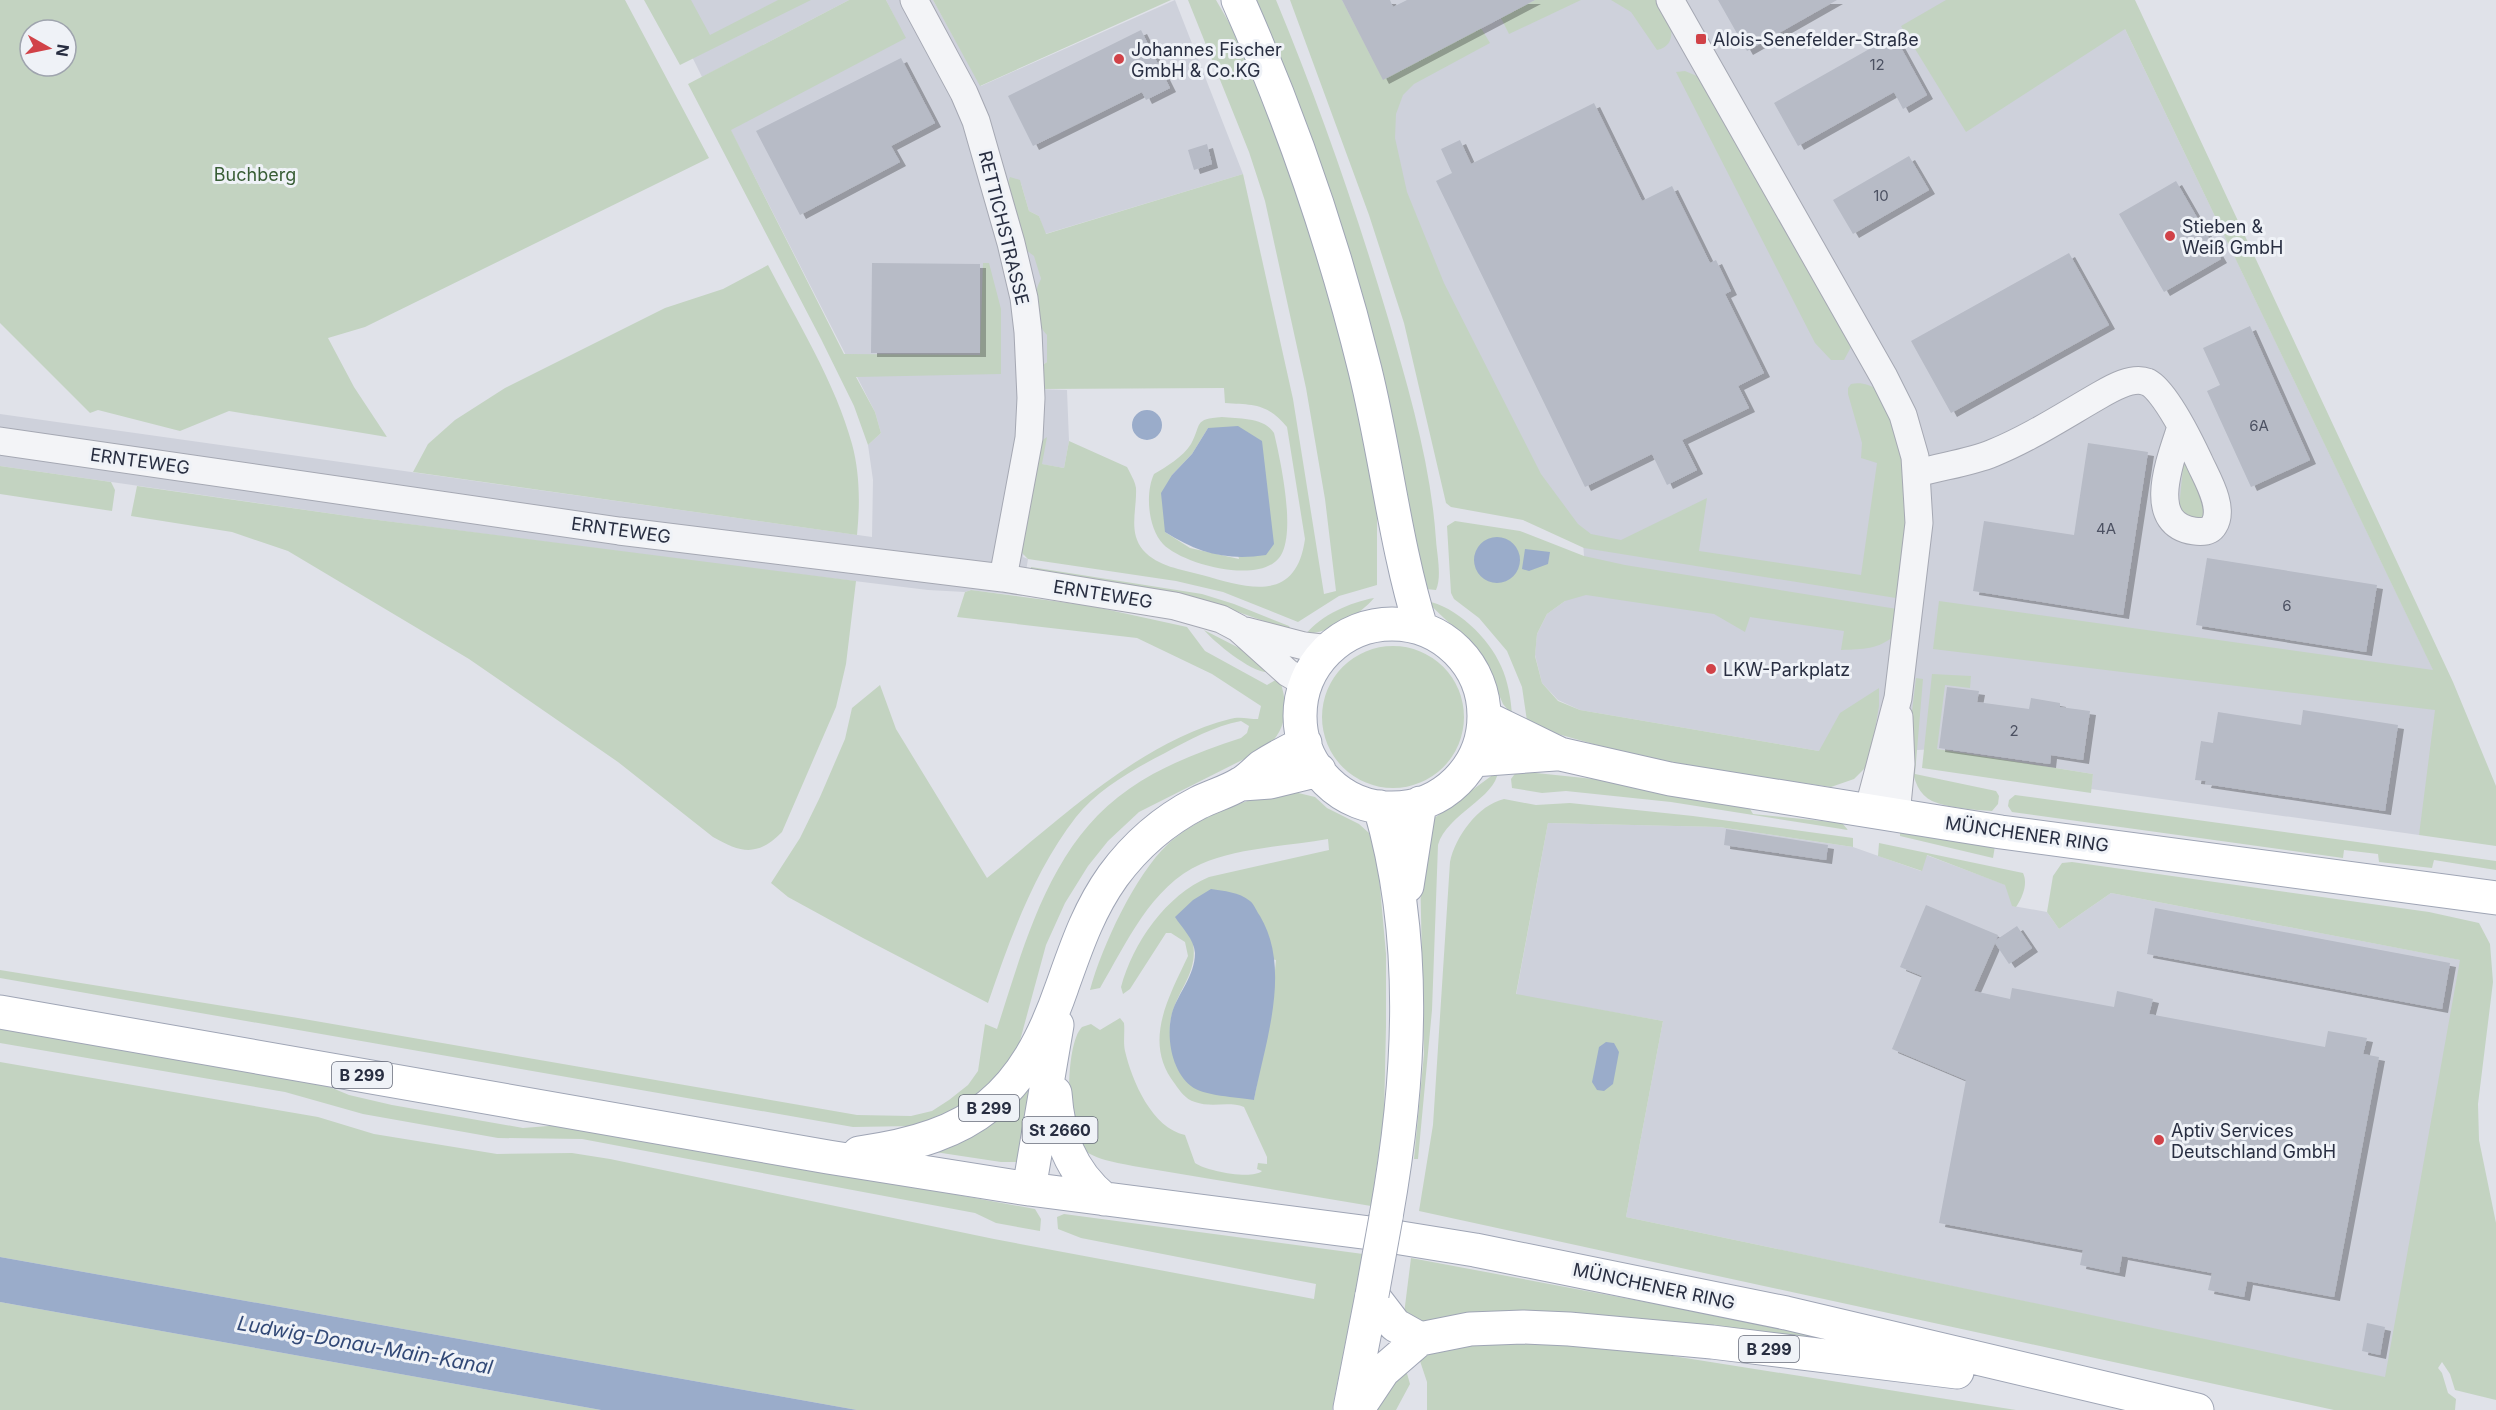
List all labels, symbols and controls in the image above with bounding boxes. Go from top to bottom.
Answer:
north arrow [18,18,78,78]
place label: Alois-Senefelder-Straße [1713,29,1919,50]
marker: Alois-Senefelder-Straße [1694,32,1708,46]
place label: Johannes Fischer GmbH & Co.KG [1131,39,1282,81]
text: N [52,43,74,58]
marker: Johannes Fischer GmbH & Co.KG [1112,52,1126,66]
house number: 12 [1869,55,1885,74]
street label: RETTICHSTRASSE [975,149,1033,307]
park label: Buchberg [214,164,296,185]
house number: 10 [1873,186,1889,205]
place label: Stieben & Weiß GmbH [2182,216,2283,258]
marker: Stieben & Weiß GmbH [2163,229,2177,243]
house number: 6A [2249,416,2269,435]
street label: ERNTEWEG [89,444,191,478]
street label: ERNTEWEG [570,513,672,547]
house number: 4A [2096,519,2116,538]
street label: ERNTEWEG [1052,576,1154,612]
house number: 6 [2282,596,2292,615]
place label: LKW-Parkplatz [1723,659,1850,680]
marker: LKW-Parkplatz [1704,662,1718,676]
house number: 2 [2009,721,2019,740]
street label: MÜNCHENER RING [1944,811,2110,856]
road number: B 299 [332,1062,392,1088]
road number: B 299 [959,1095,1019,1121]
road number: St 2660 [1022,1117,1098,1143]
place label: Aptiv Services Deutschland GmbH [2171,1120,2336,1162]
marker: Aptiv Services Deutschland GmbH [2152,1133,2166,1147]
street label: MÜNCHENER RING [1571,1258,1737,1313]
water label: Ludwig-Donau-Main-Kanal [235,1311,495,1379]
road number: B 299 [1739,1336,1799,1362]

